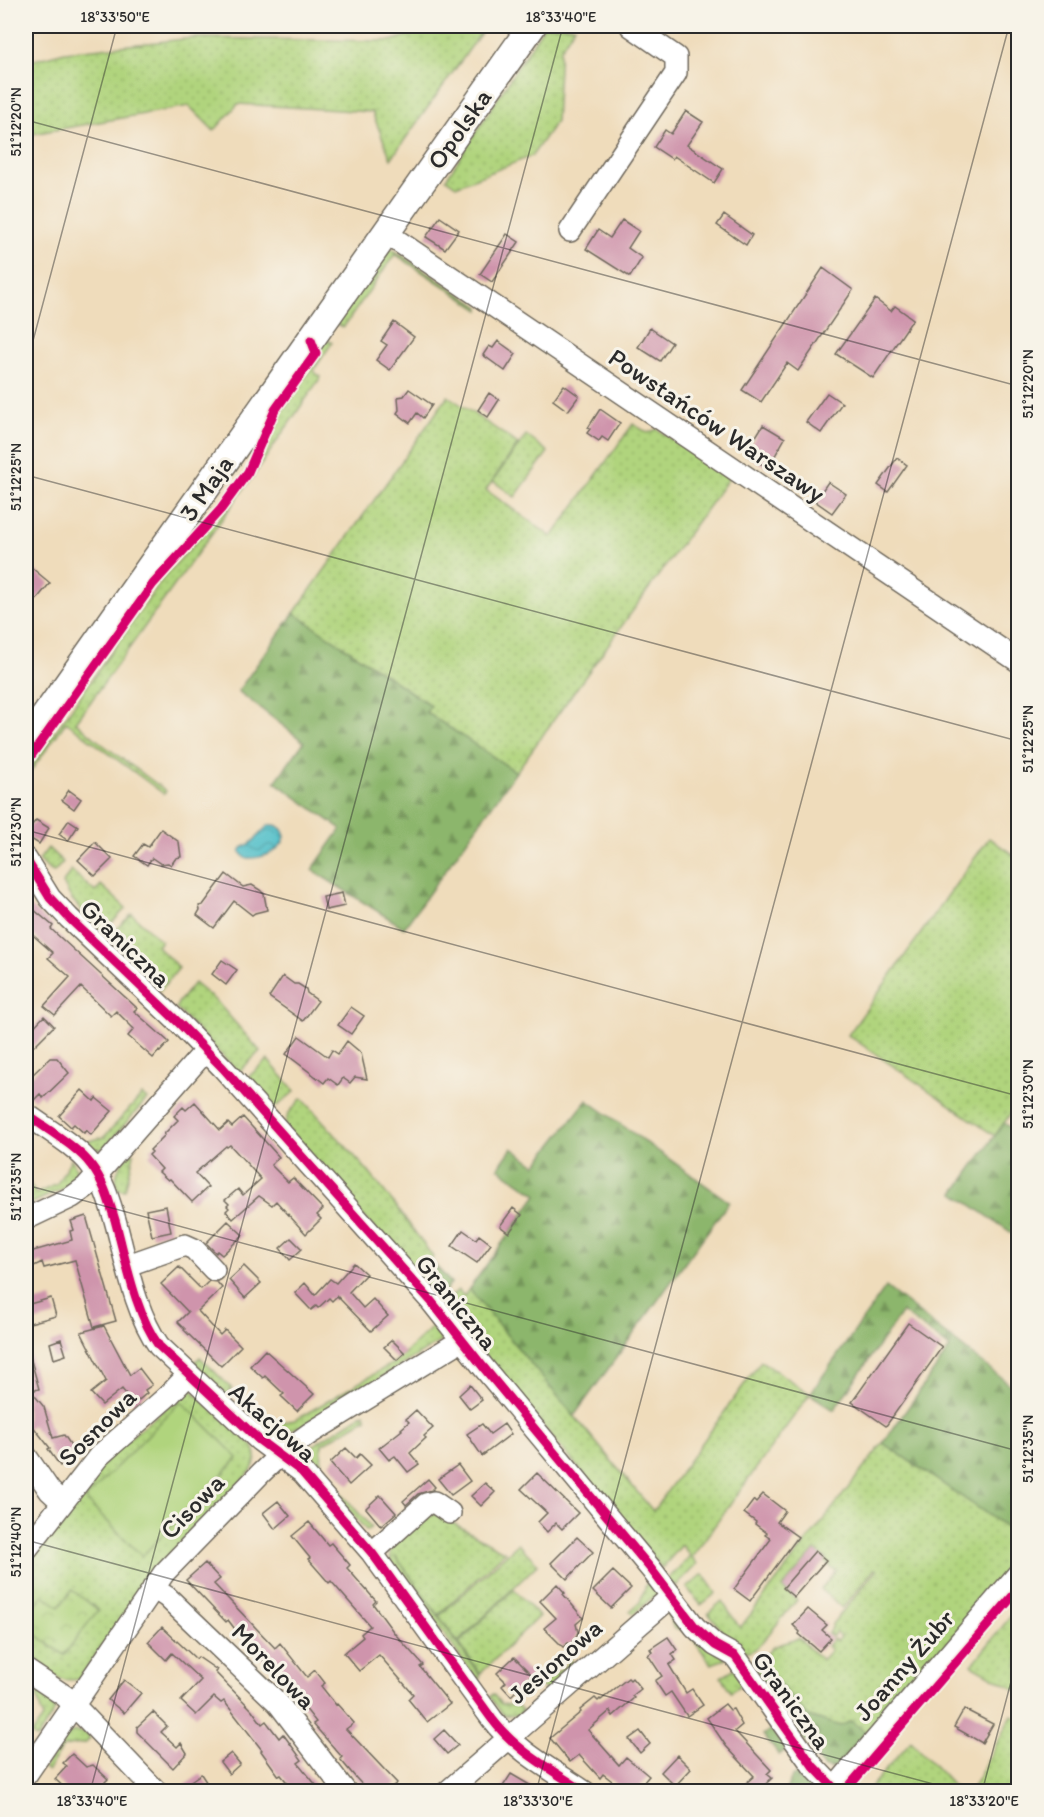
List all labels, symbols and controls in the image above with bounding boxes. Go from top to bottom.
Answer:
text: 18°33'50"E [80,8,150,26]
text: 18°33'40"E [526,8,596,26]
street label: Opolska [420,82,498,176]
text: 51°12'20"N [7,87,25,157]
street label: Powstańców Warszawy [603,341,831,509]
text: 51°12'20"N [1019,349,1037,419]
text: 51°12'25"N [7,443,25,511]
street label: 3 Maja [172,449,240,527]
text: 51°12'25"N [1019,705,1037,773]
text: 51°12'30"N [7,797,25,867]
street label: Graniczna [74,892,178,994]
text: 51°12'30"N [1019,1059,1037,1129]
text: 51°12'35"N [7,1153,25,1221]
street label: Graniczna [409,1248,506,1357]
street label: Akacjowa [222,1375,324,1469]
street label: Sosnowa [51,1381,143,1473]
text: 51°12'35"N [1019,1415,1037,1483]
street label: Cisowa [153,1466,231,1546]
text: 51°12'40"N [7,1507,25,1577]
street label: Joanny Żubr [847,1602,961,1727]
street label: Jesionowa [501,1611,609,1711]
street label: Morelowa [225,1616,323,1716]
street label: Graniczna [746,1645,839,1756]
text: 18°33'40"E [57,1792,127,1810]
text: 18°33'30"E [503,1792,573,1810]
text: 18°33'20"E [949,1792,1019,1810]

